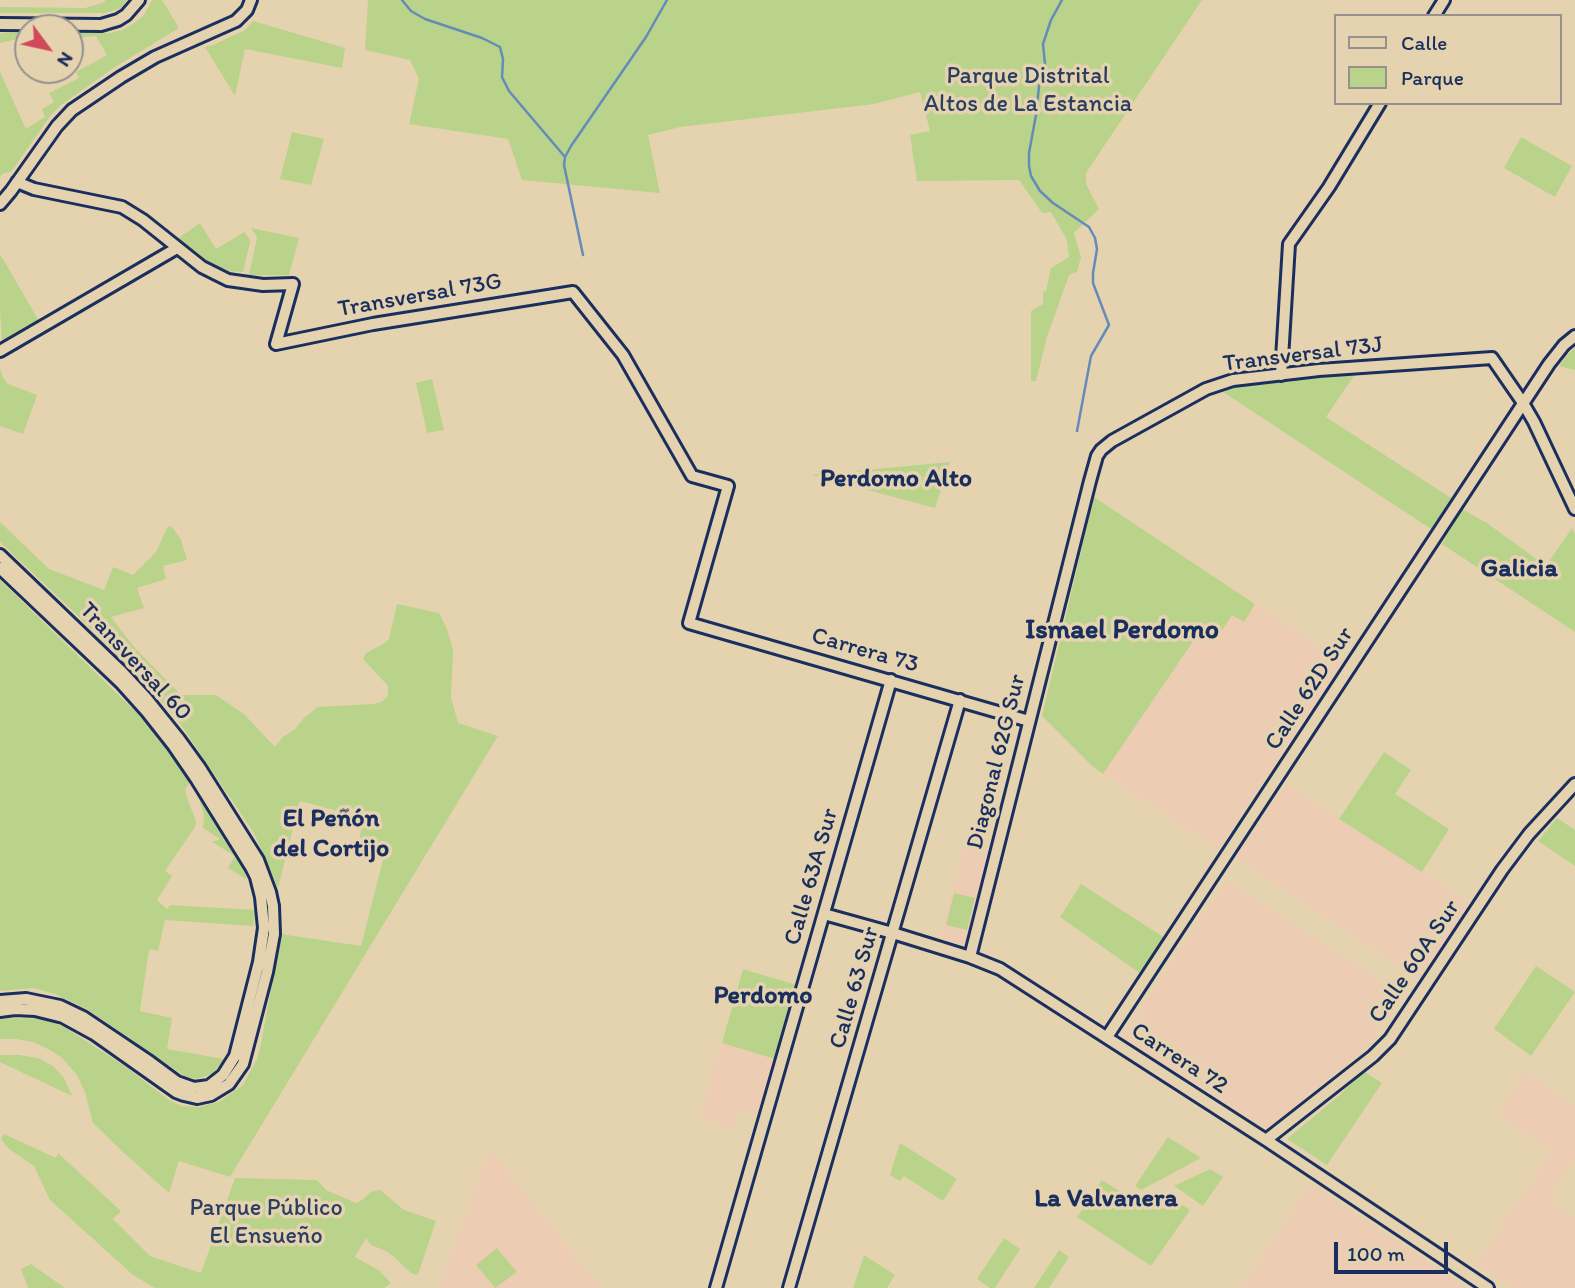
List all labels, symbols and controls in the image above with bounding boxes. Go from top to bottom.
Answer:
north arrow [14,14,84,84]
legend [1334,14,1561,105]
text: Calle [1401,30,1447,55]
text: N [52,48,78,71]
park label: Parque Distrital Altos de La Estancia [924,63,1132,119]
text: Parque [1401,65,1464,90]
street label: Transversal 73G [336,267,504,325]
street label: Transversal 73J [1221,331,1385,379]
district label: Perdomo Alto [820,463,972,495]
district label: Galicia [1480,553,1558,585]
street label: Transversal 60 [73,597,197,727]
district label: Ismael Perdomo [1025,614,1219,648]
street label: Carrera 73 [808,622,922,680]
street label: Calle 62D Sur [1259,622,1361,756]
street label: Diagonal 62G Sur [961,671,1033,853]
district label: El Peñón del Cortijo [273,803,389,864]
street label: Calle 63A Sur [779,805,845,949]
street label: Calle 60A Sur [1363,895,1467,1029]
street label: Calle 63 Sur [824,924,886,1052]
district label: Perdomo [713,980,813,1012]
street label: Carrera 72 [1125,1017,1233,1101]
district label: La Valvanera [1034,1183,1178,1215]
park label: Parque Público El Ensueño [189,1195,343,1251]
scale bar [1337,1228,1451,1272]
text: 100 m [1347,1241,1405,1266]

